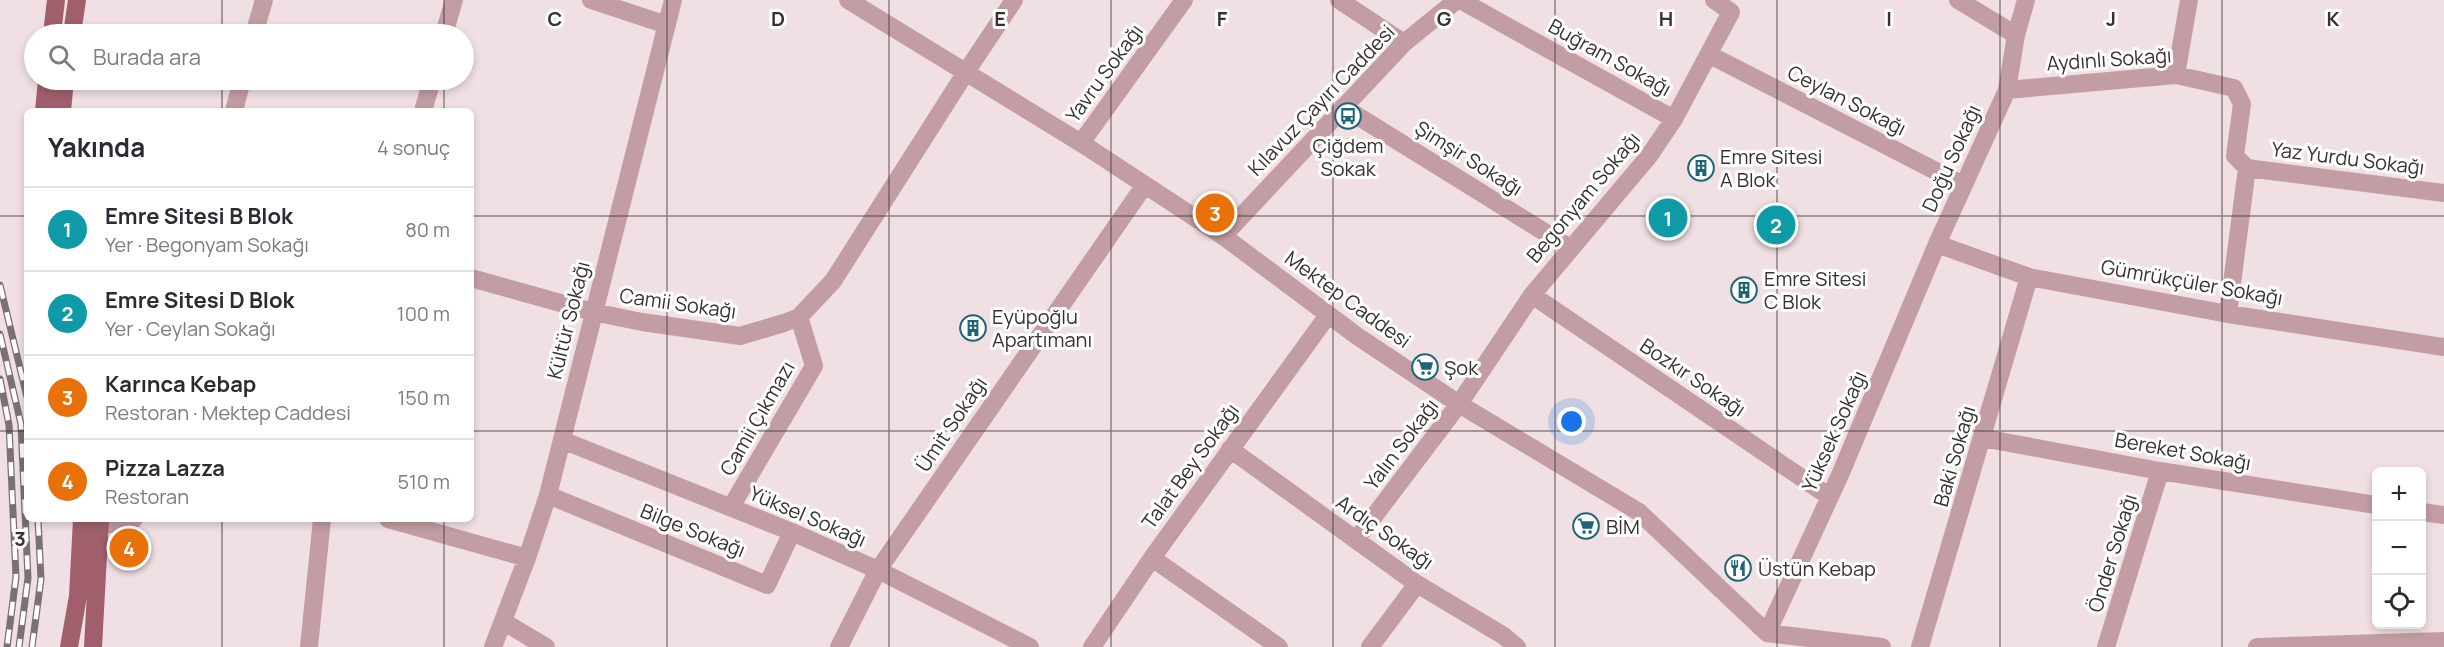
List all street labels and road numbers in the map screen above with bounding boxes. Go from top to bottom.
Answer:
street label: Buğram Sokağı [1544,12,1676,102]
street label: Yavru Sokağı [1059,18,1149,128]
street label: Kılavuz Çayırı Caddesi [1242,19,1400,181]
street label: Aydınlı Sokağı [2046,41,2172,77]
street label: Ceylan Sokağı [1783,59,1911,141]
street label: Doğu Sokağı [1915,100,1987,216]
street label: Şimşir Sokağı [1410,114,1528,202]
street label: Begonyam Sokağı [1520,126,1646,268]
street label: Yaz Yurdu Sokağı [2270,135,2426,181]
street label: Mektep Caddesi [1280,244,1416,354]
street label: Gümrükçüler Sokağı [2099,253,2285,311]
street label: Kültür Sokağı [540,258,596,382]
street label: Camii Sokağı [618,281,738,325]
street label: Bozkır Sokağı [1635,332,1751,422]
street label: Camii Çıkmazı [713,356,801,480]
street label: Yüksek Sokağı [1795,366,1873,496]
street label: Ümit Sokağı [909,371,993,477]
street label: Yalın Sokağı [1358,393,1444,495]
street label: Talat Bey Sokağı [1135,398,1245,534]
street label: Baki Sokağı [1927,402,1981,510]
street label: Bereket Sokağı [2113,426,2253,476]
street label: Yüksel Sokağı [745,479,871,553]
street label: Ardıç Sokağı [1331,489,1439,575]
street label: Önder Sokağı [2081,490,2143,616]
street label: Bilge Sokağı [637,497,749,563]

